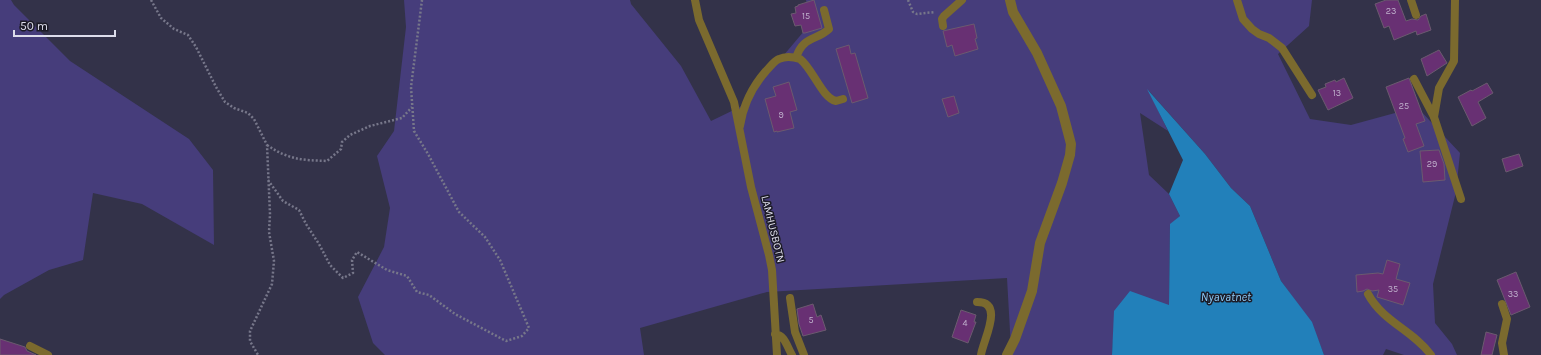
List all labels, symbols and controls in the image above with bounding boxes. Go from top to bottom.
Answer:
house number: 23 [1386,6,1396,16]
house number: 15 [802,11,810,21]
scale bar [14,12,115,38]
text: 50 m [20,19,48,33]
house number: 13 [1333,88,1341,98]
house number: 25 [1399,101,1409,111]
house number: 9 [778,110,784,120]
house number: 29 [1427,159,1437,169]
street label: LAMHUSBOTN [758,194,788,264]
house number: 35 [1388,284,1398,294]
house number: 33 [1508,289,1518,299]
water label: Nyavatnet [1201,290,1252,304]
house number: 5 [808,315,814,325]
house number: 4 [962,318,968,328]

